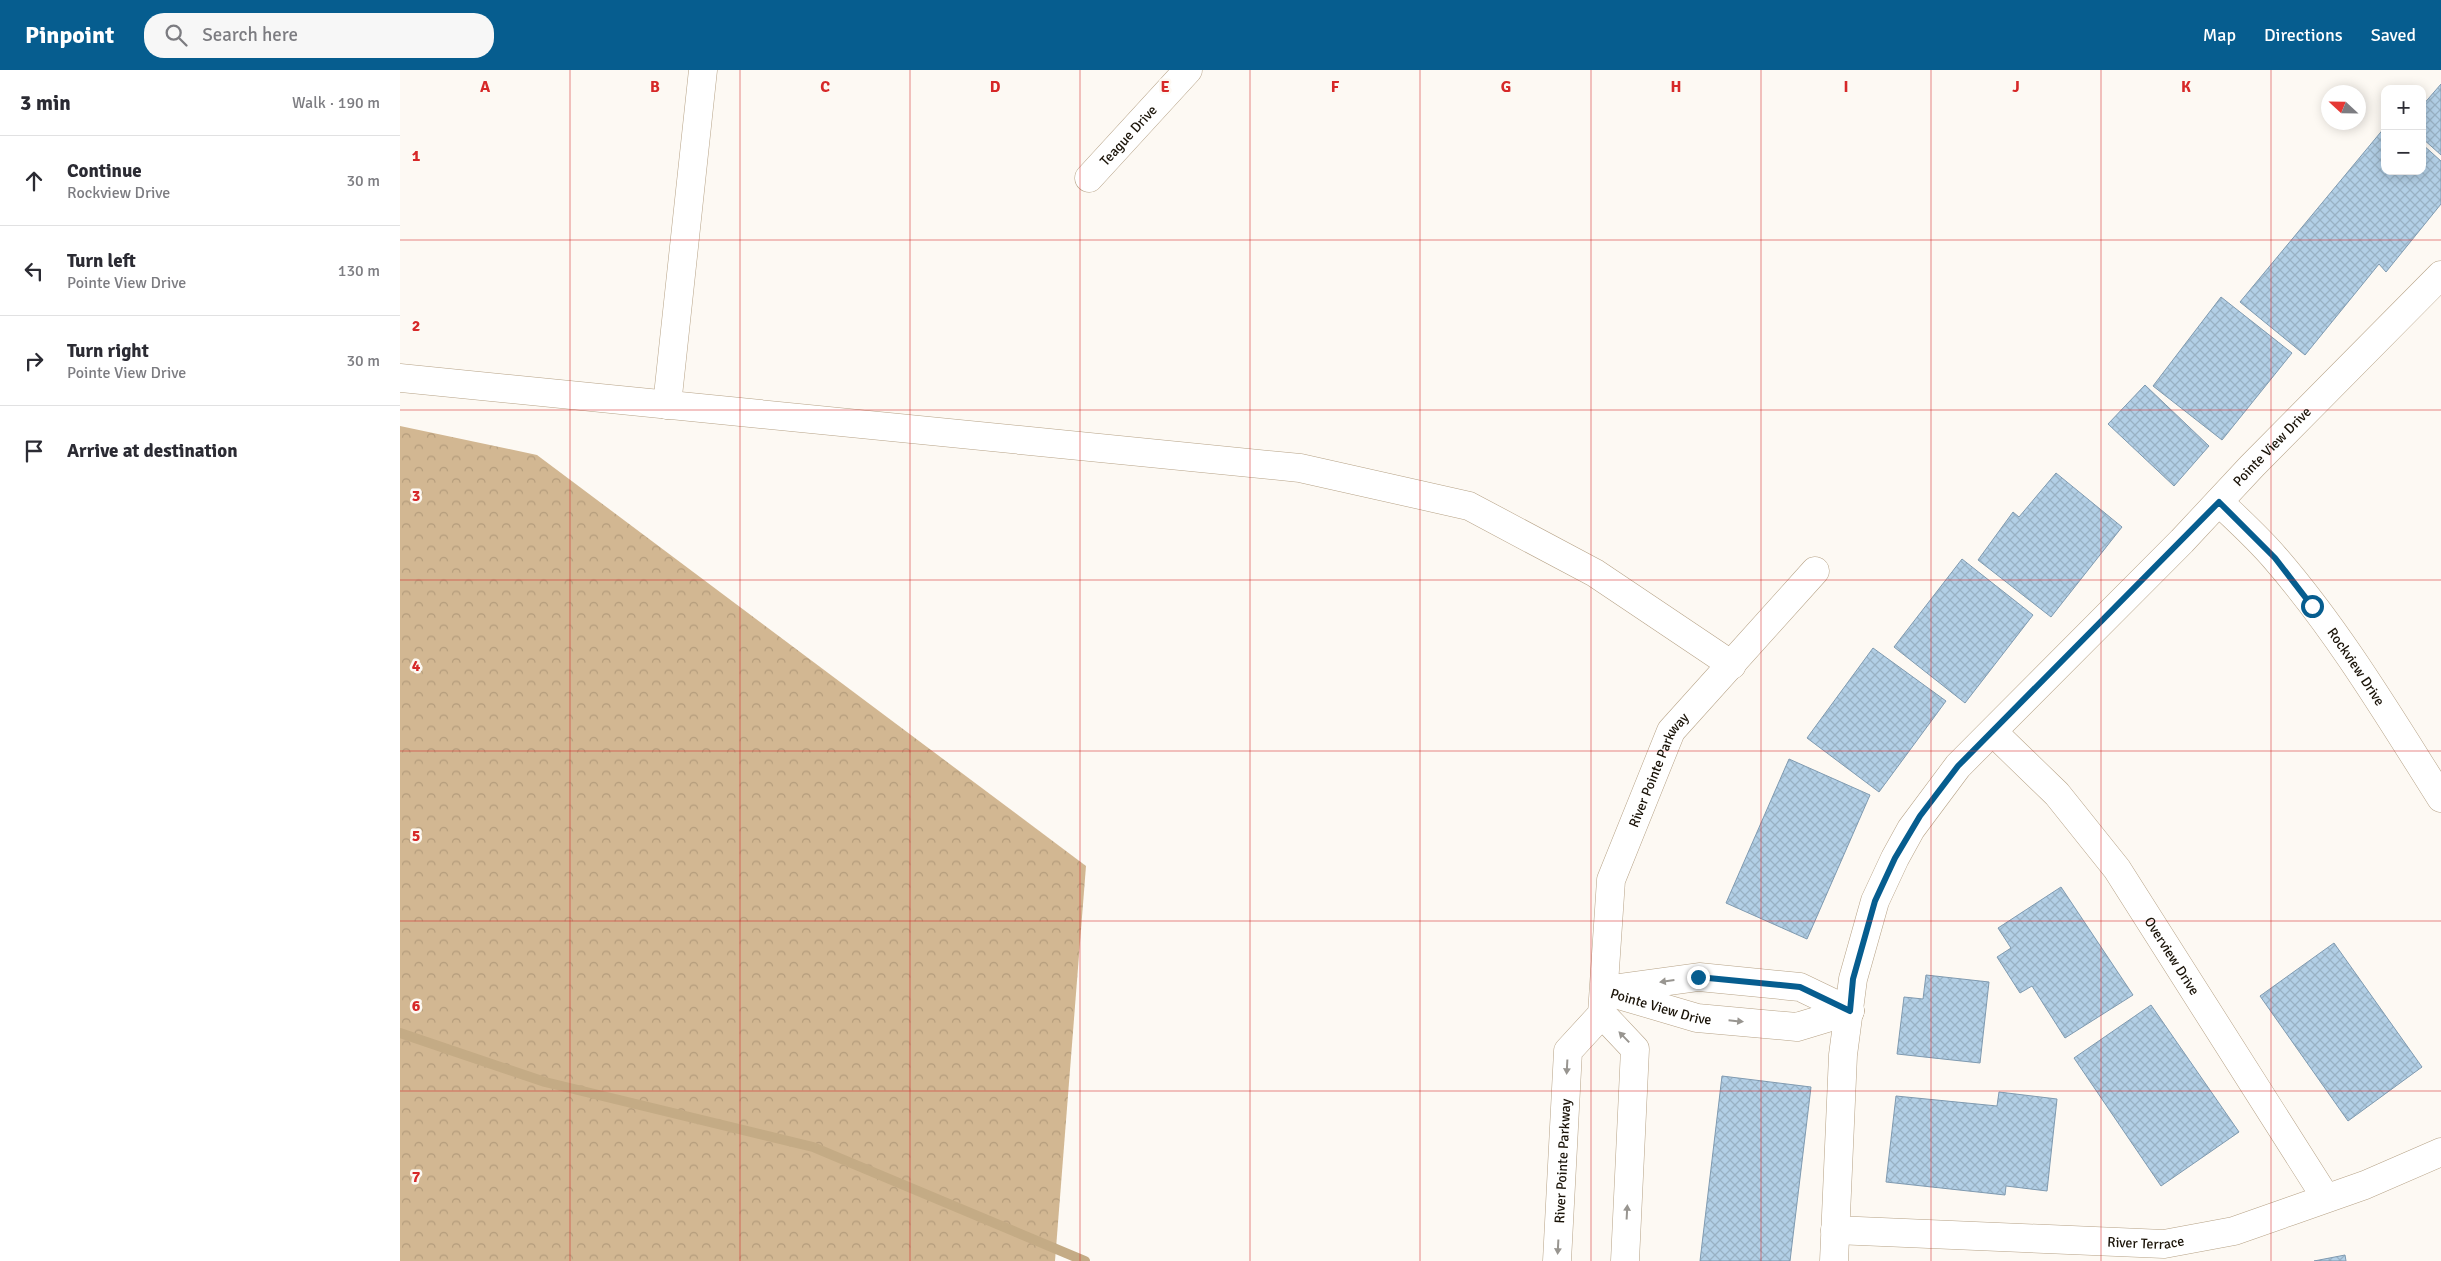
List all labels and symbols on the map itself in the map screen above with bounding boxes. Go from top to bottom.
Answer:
text: A [480,77,491,97]
text: B [650,77,660,97]
text: C [820,77,830,97]
text: D [990,77,1001,97]
text: E [1160,77,1170,97]
text: F [1331,77,1340,97]
text: G [1501,77,1511,97]
text: H [1671,77,1681,97]
text: I [1843,77,1849,97]
text: J [2012,77,2020,97]
text: K [2181,77,2191,97]
north arrow [2321,85,2366,130]
street label: Teague Drive [1097,102,1161,169]
text: 1 [412,146,421,166]
text: 2 [412,316,420,336]
street label: Pointe View Drive [2230,403,2315,490]
text: 3 [412,486,420,506]
route start [2301,595,2324,618]
street label: Rockview Drive [2324,625,2388,709]
text: 4 [412,656,421,676]
street label: River Pointe Parkway [1625,709,1693,830]
text: 5 [412,826,420,846]
street label: Overview Drive [2141,914,2203,998]
route end [1687,966,1710,989]
one-way arrow [1659,978,1675,986]
street label: Pointe View Drive [1608,985,1712,1028]
text: 6 [412,996,421,1016]
one-way arrow [1728,1018,1744,1026]
one-way arrow [1618,1031,1630,1043]
one-way arrow [1563,1060,1571,1076]
street label: River Pointe Parkway [1551,1098,1575,1224]
text: 7 [412,1167,421,1187]
one-way arrow [1623,1204,1631,1220]
street label: River Terrace [2107,1232,2186,1253]
one-way arrow [1553,1239,1561,1255]

